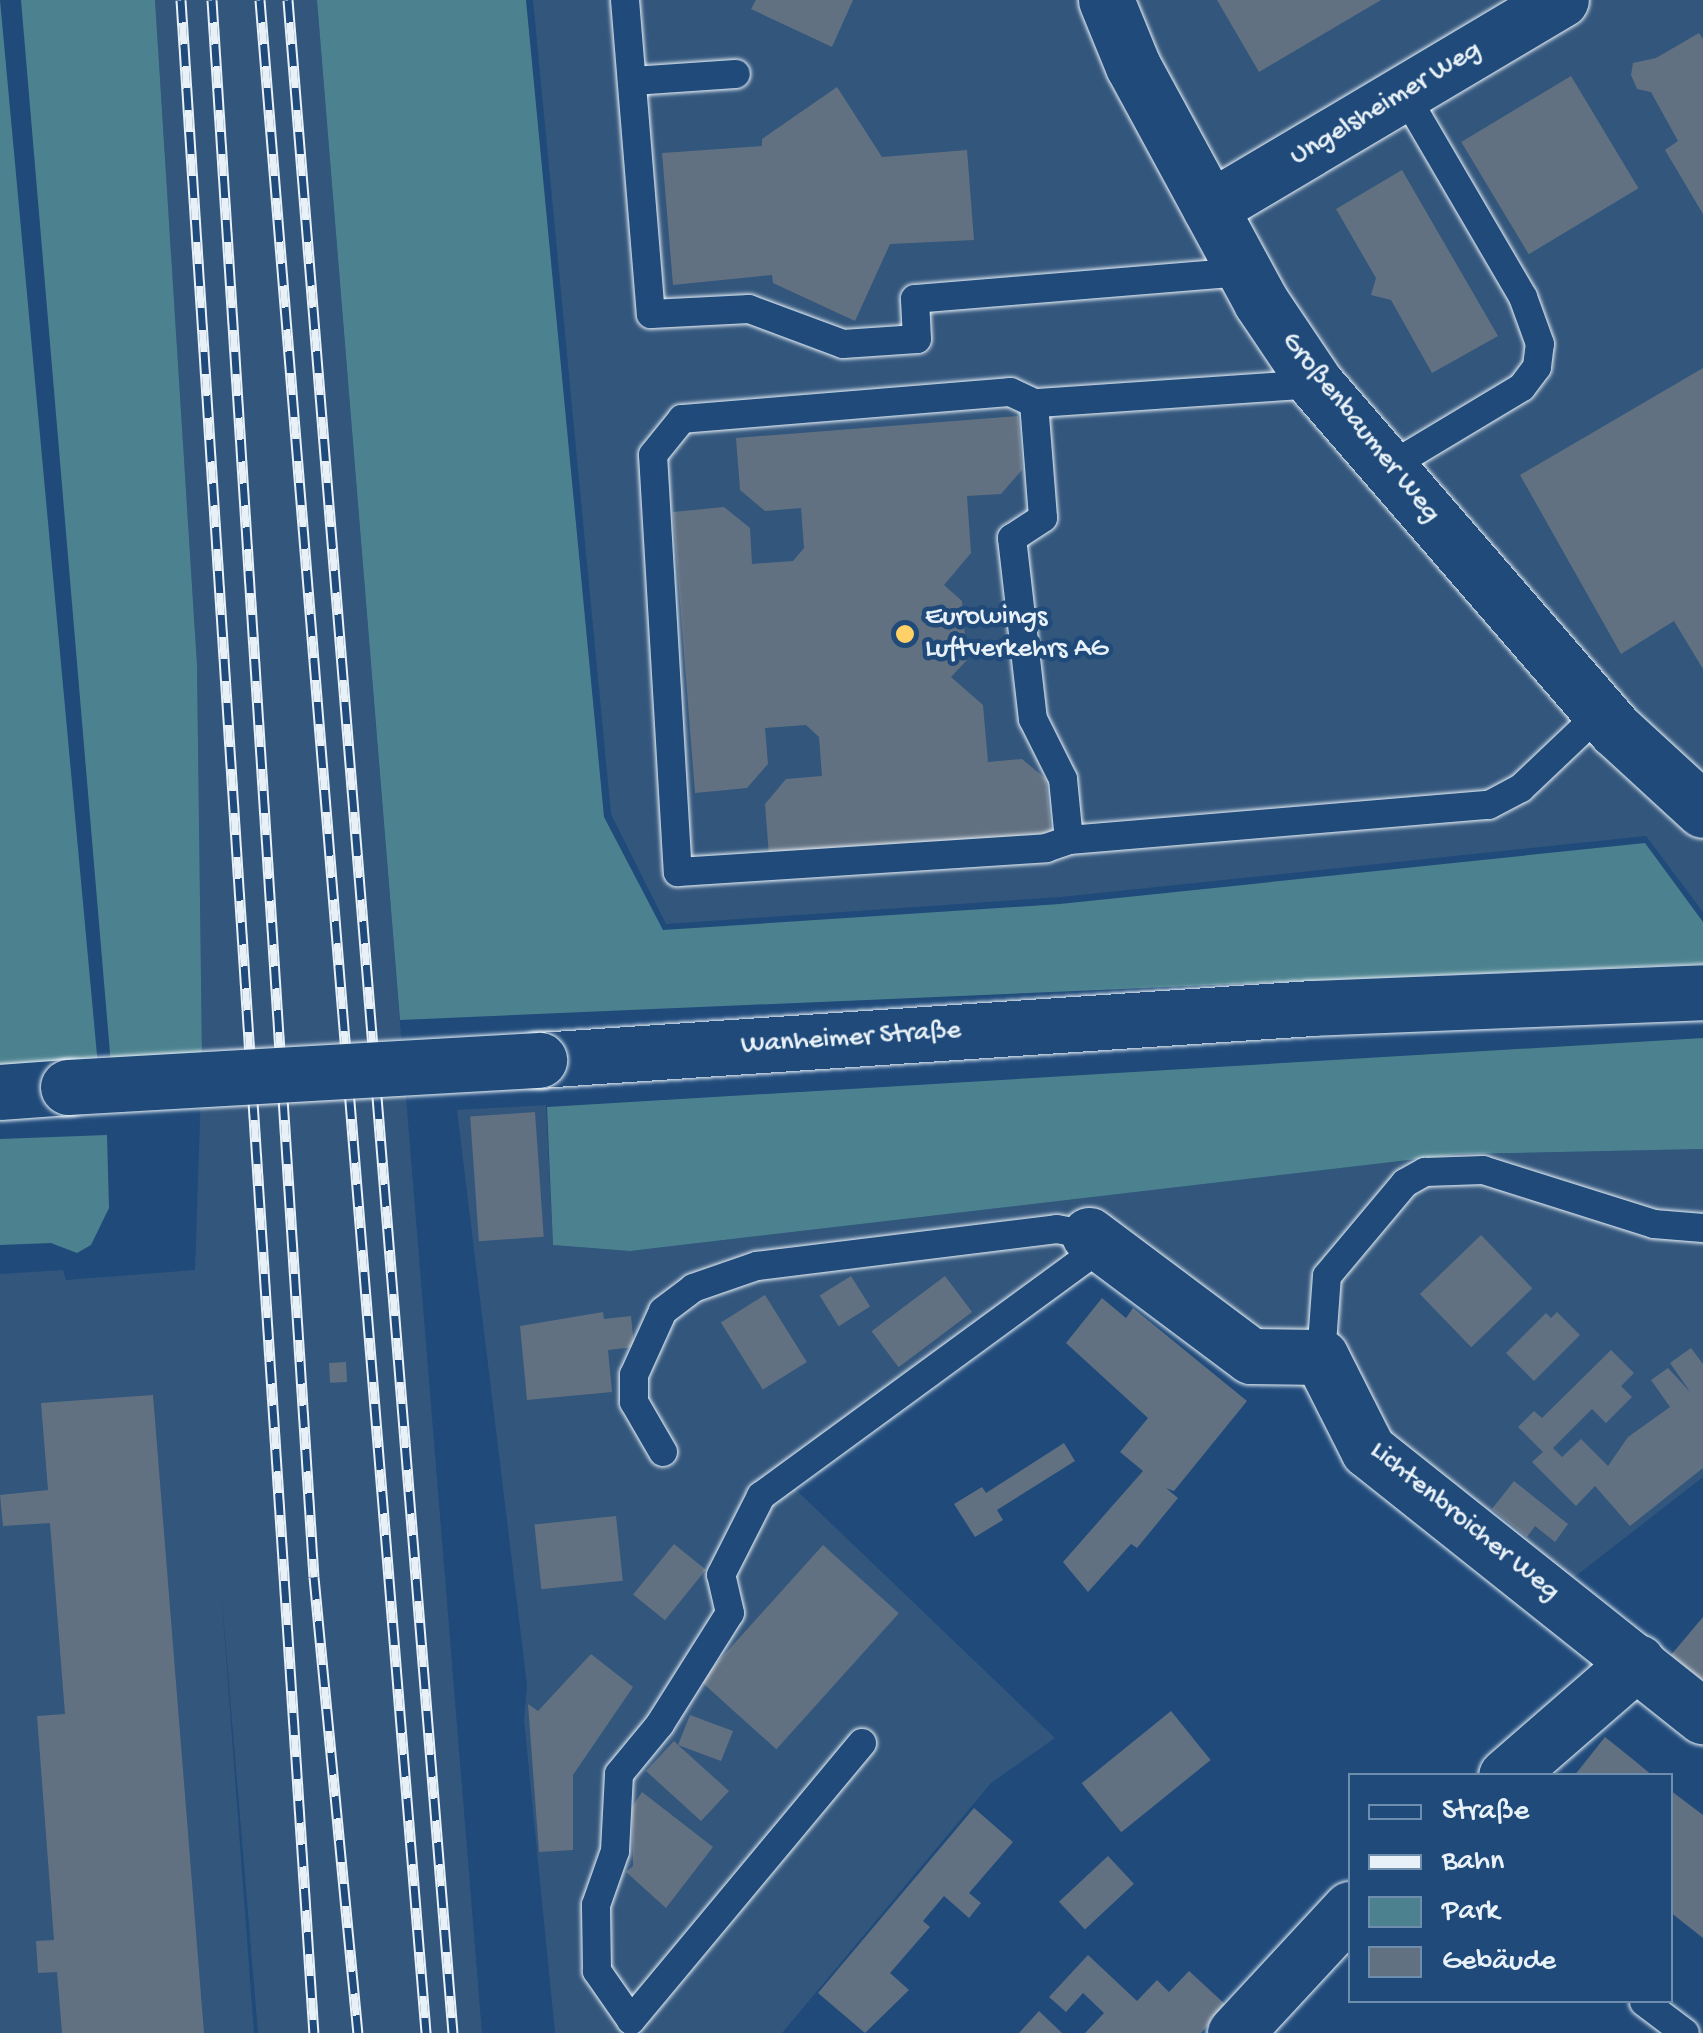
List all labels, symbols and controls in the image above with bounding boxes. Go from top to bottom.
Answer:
street label: Ungelsheimer Weg [1284,34,1488,174]
street label: Großenbaumer Weg [1273,326,1447,530]
place label: Eurowings Luftverkehrs AG [925,601,1108,667]
marker: Eurowings Luftverkehrs AG [894,623,916,645]
street label: Wanheimer Straße [740,1015,962,1063]
street label: Lichtenbroicher Weg [1362,1435,1566,1609]
legend [1348,1773,1673,2003]
text: Straße [1442,1795,1529,1830]
text: Bahn [1442,1845,1504,1880]
text: Park [1442,1895,1499,1930]
text: Gebäude [1442,1945,1556,1980]

